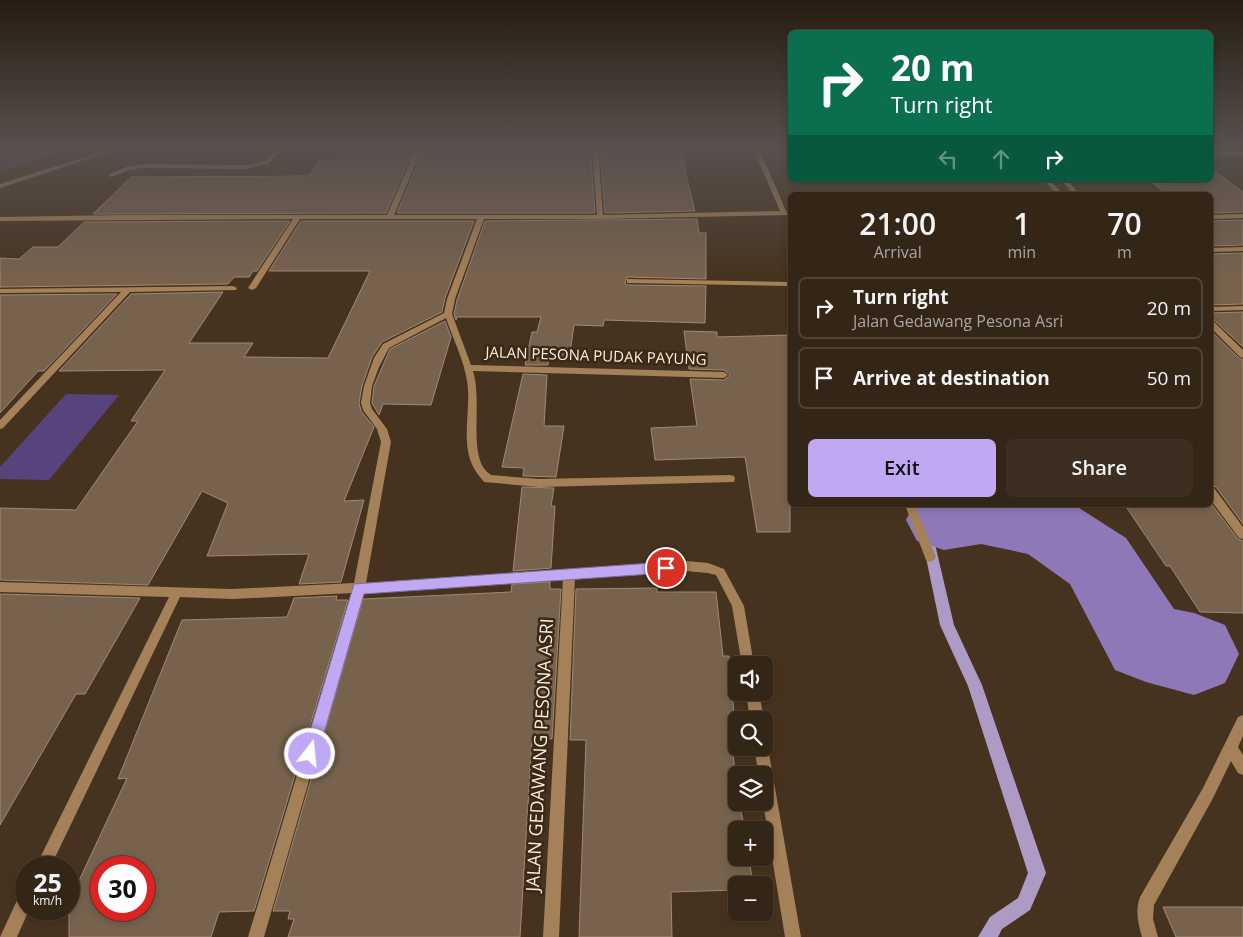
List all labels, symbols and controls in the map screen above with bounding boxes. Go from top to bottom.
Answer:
text: 20 m [891,44,974,91]
icon: right [808,50,873,115]
text: Turn right [891,89,993,119]
icon: left [934,145,962,173]
icon: ahead [987,145,1015,173]
icon: right [1040,145,1068,173]
text: 21:00 [859,203,936,244]
text: 1 [1013,203,1030,244]
text: 70 [1107,203,1142,244]
text: Arrival [874,241,922,263]
text: min [1007,241,1036,263]
text: m [1117,241,1132,263]
text: Turn right [853,284,948,310]
icon: right [810,294,838,322]
text: 20 m [1147,295,1191,321]
text: Jalan Gedawang Pesona Asri [853,310,1063,332]
street label: JALAN PESONA PUDAK PAYUNG [483,341,707,369]
icon: arrive [810,364,838,392]
text: Arrive at destination [853,365,1050,391]
text: 50 m [1147,365,1191,391]
button: Exit [808,439,996,497]
button: Share [1006,439,1193,497]
pin [645,547,687,589]
icon: arrive [652,554,680,582]
street label: JALAN GEDAWANG PESONA ASRI [520,618,558,894]
map controls [728,656,773,921]
button: sound [728,656,773,701]
button: search [728,711,773,756]
position arrow [283,727,335,779]
button: layers [728,766,773,811]
button: + [728,821,773,866]
speed limit sign: 30 [90,856,155,921]
text: 25 [33,865,62,899]
button: − [728,876,773,921]
text: km/h [33,892,62,909]

